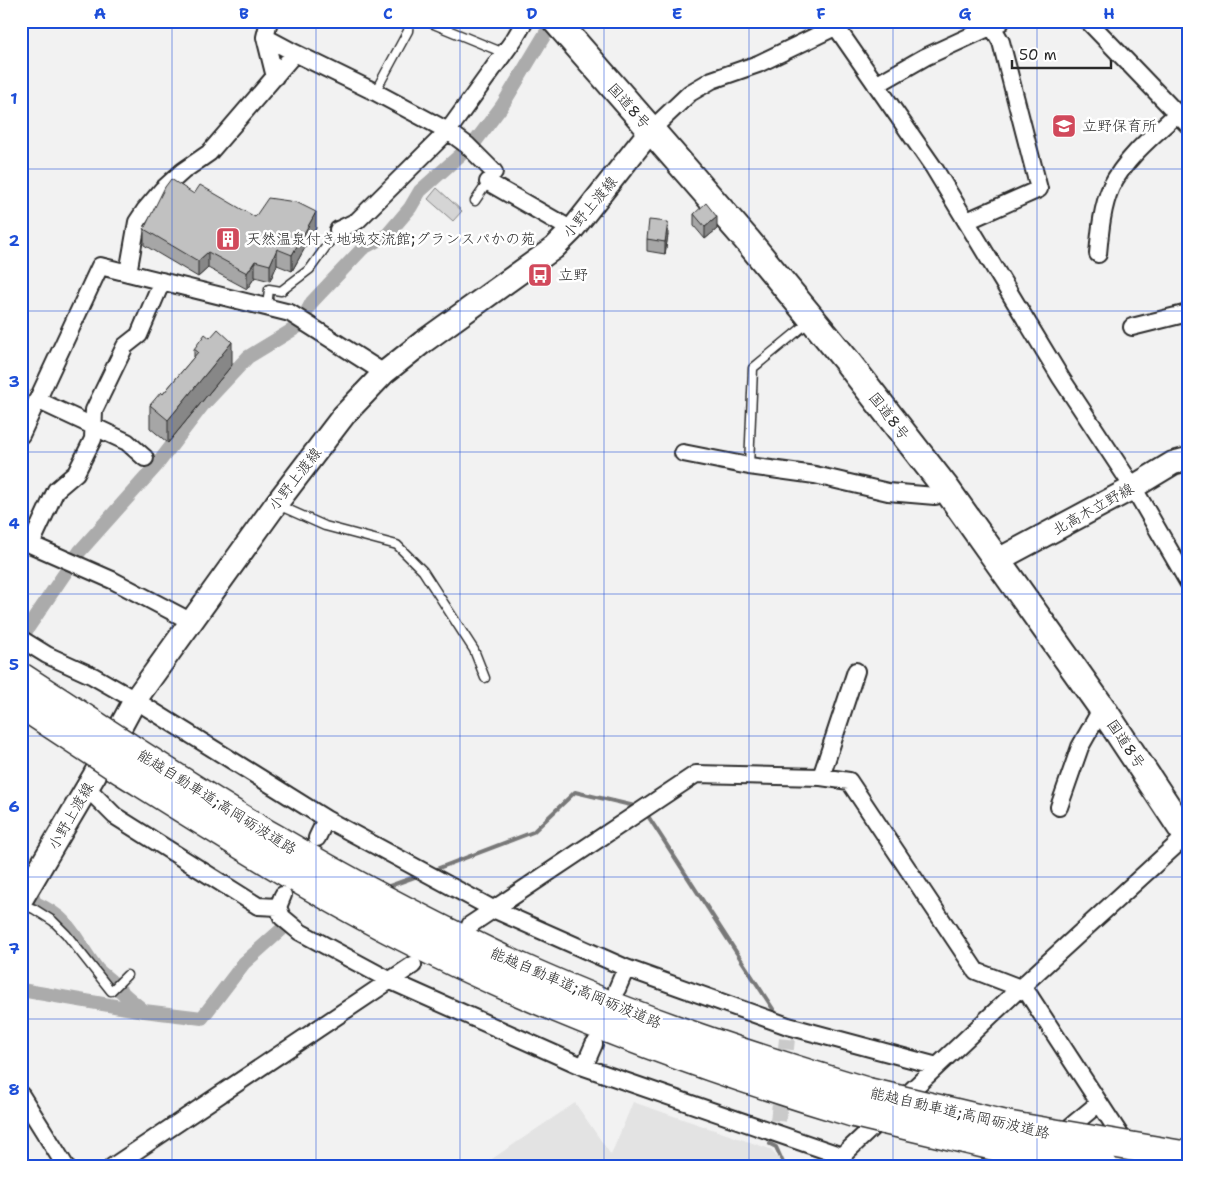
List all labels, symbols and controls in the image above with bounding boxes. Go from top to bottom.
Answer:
text: A [94,3,106,24]
text: B [239,3,249,24]
text: C [383,3,393,24]
text: D [526,3,538,24]
text: E [672,3,682,24]
text: F [816,3,826,24]
text: G [959,3,972,24]
text: H [1103,3,1115,24]
scale bar [1012,38,1110,70]
text: 50 m [1019,45,1057,65]
street label: 国道8号 [603,79,655,133]
text: 1 [10,88,18,109]
school or university icon: 立野保育所 [1051,113,1077,139]
place label: 立野保育所 [1082,116,1157,136]
street label: 小野上渡線 [558,172,622,242]
building icon: 天然温泉付き地域交流館;グランスパかの苑 [215,226,241,252]
place label: 天然温泉付き地域交流館;グランスパかの苑 [246,229,535,249]
text: 2 [8,230,20,251]
bus stop icon: 立野 [527,262,553,288]
place label: 立野 [558,265,588,285]
text: 3 [8,371,20,392]
street label: 国道8号 [864,388,914,444]
street label: 小野上渡線 [264,443,326,515]
street label: 北高木立野線 [1049,478,1137,540]
text: 4 [8,513,20,534]
text: 5 [9,654,19,675]
street label: 国道8号 [1102,715,1150,773]
street label: 能越自動車道;高岡砺波道路 [134,745,300,859]
street label: 小野上渡線 [44,779,98,853]
text: 6 [8,796,20,817]
text: 7 [8,938,20,959]
street label: 能越自動車道;高岡砺波道路 [487,943,665,1033]
text: 8 [8,1079,20,1100]
street label: 能越自動車道;高岡砺波道路 [868,1083,1052,1143]

